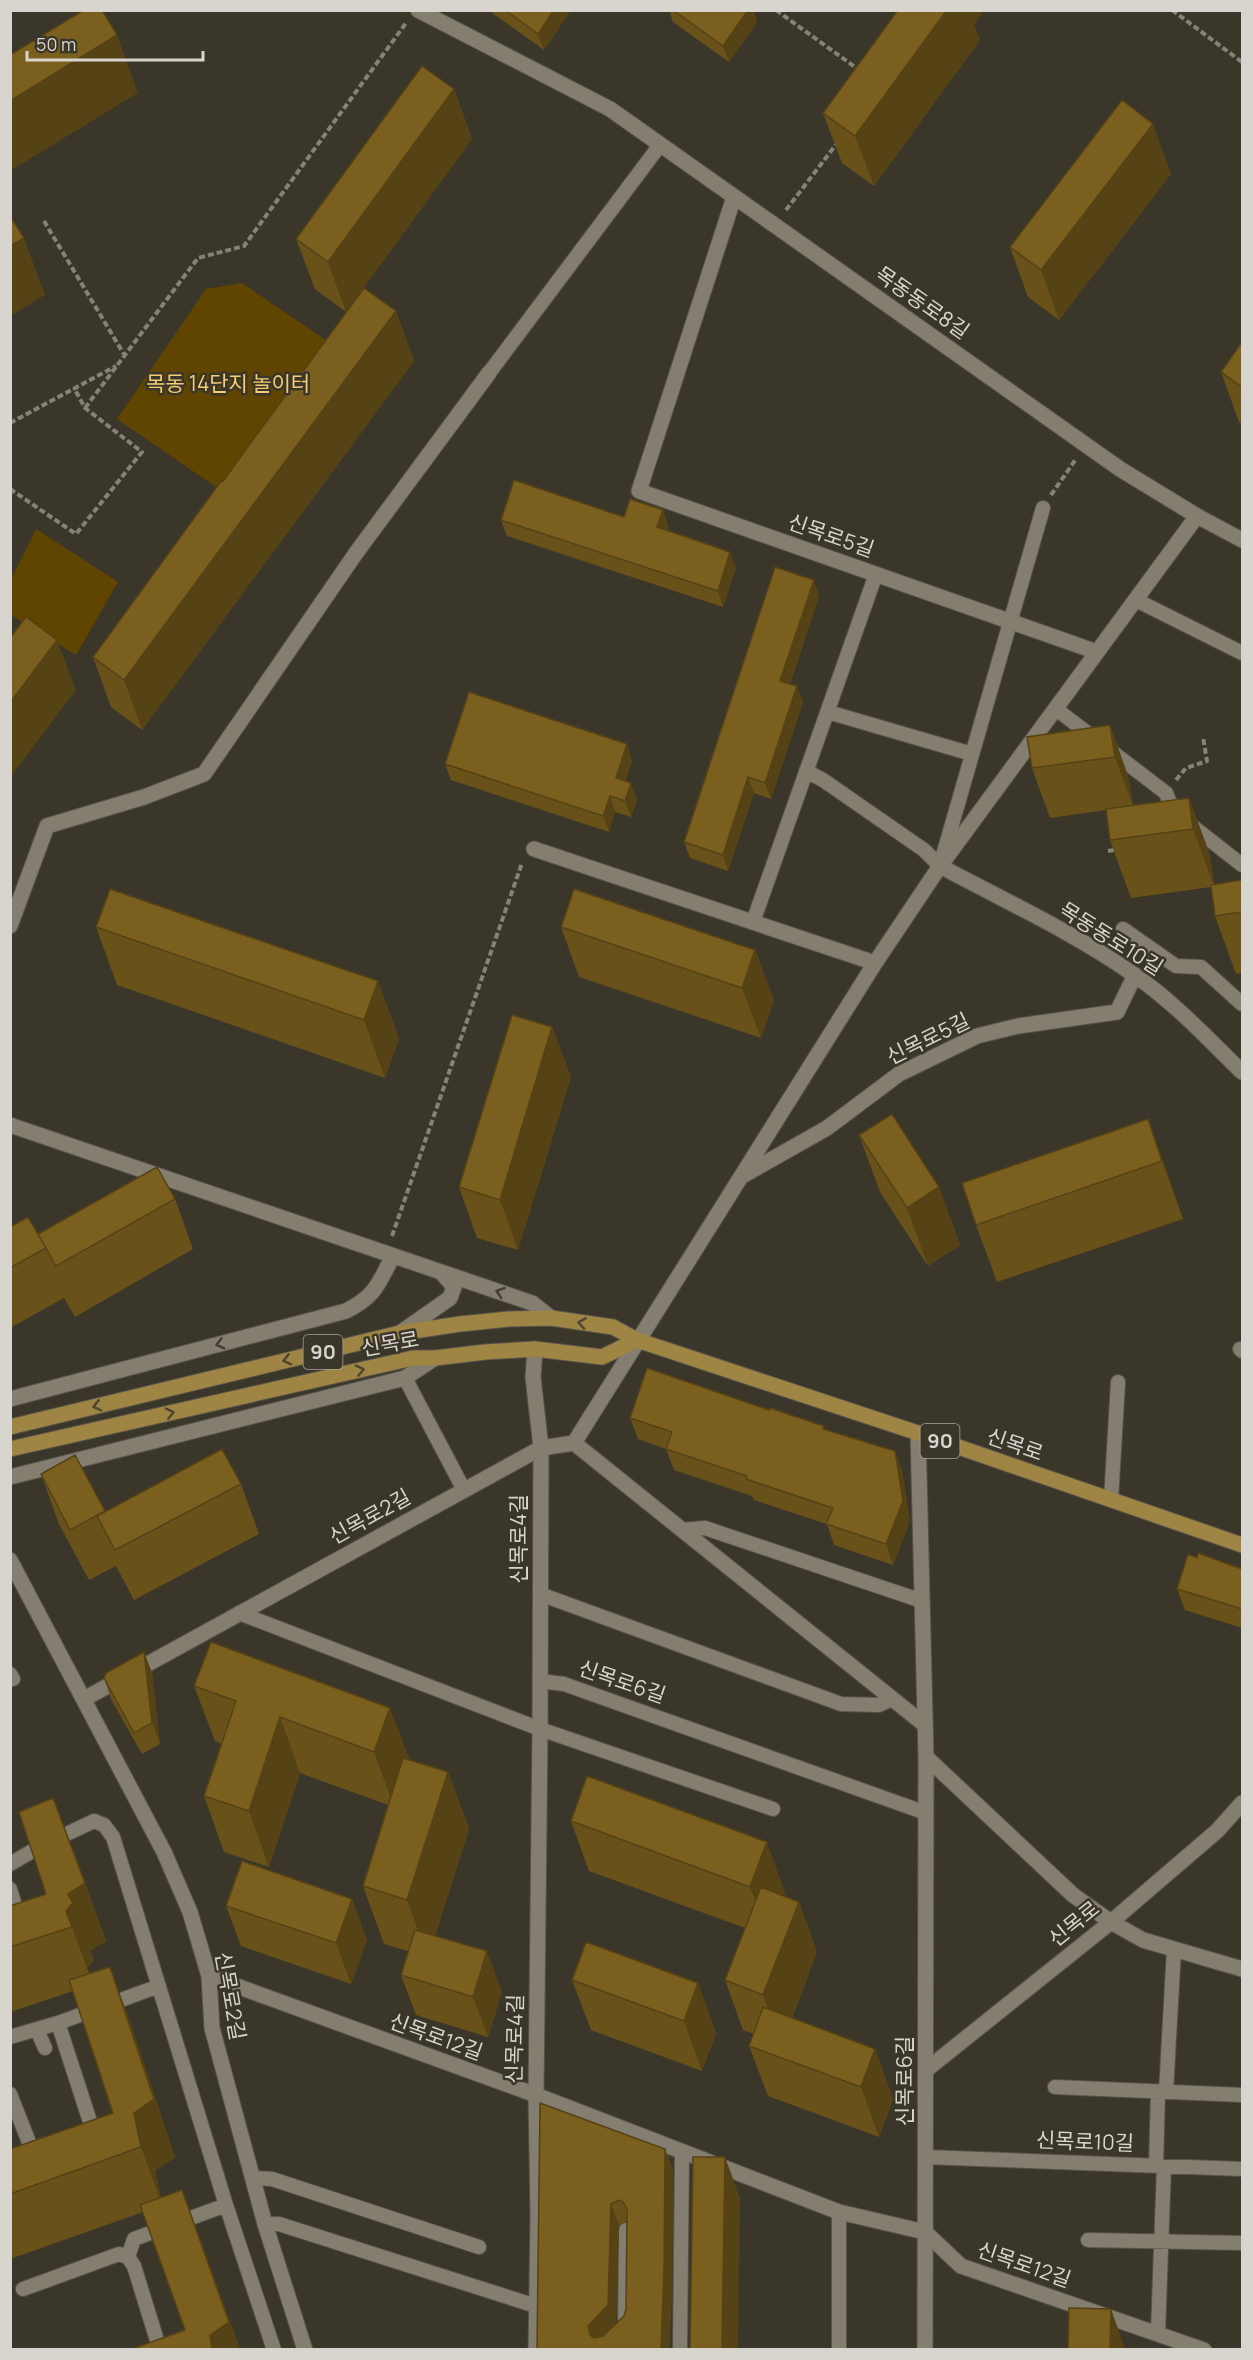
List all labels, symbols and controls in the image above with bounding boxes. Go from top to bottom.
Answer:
scale bar [27,24,202,62]
text: 50 m [36,32,76,56]
street label: 목동동로8길 [870,260,975,345]
park label: 목동 14단지 놀이터 [146,369,310,397]
street label: 신목로5길 [784,507,878,563]
street label: 목동동로10길 [1054,895,1169,981]
street label: 신목로5길 [881,1006,974,1070]
one-way arrow [495,1287,506,1300]
one-way arrow [578,1317,587,1329]
street label: 신목로 [359,1324,421,1362]
road number: 90 [304,1335,342,1369]
one-way arrow [215,1337,225,1350]
one-way arrow [282,1353,292,1366]
one-way arrow [355,1365,365,1378]
one-way arrow [92,1398,102,1411]
one-way arrow [165,1407,175,1420]
street label: 신목로 [983,1421,1047,1467]
road number: 90 [920,1424,960,1458]
street label: 신목로2길 [324,1482,415,1550]
street label: 신목로4길 [504,1494,532,1584]
street label: 신목로6길 [575,1653,670,1709]
street label: 신목로 [1042,1894,1105,1952]
street label: 신목로2길 [209,1949,253,2042]
street label: 신목로4길 [499,1994,529,2084]
street label: 신목로12길 [386,2006,487,2066]
street label: 신목로6길 [890,2036,918,2126]
street label: 신목로10길 [1035,2125,1135,2157]
street label: 신목로12길 [974,2235,1075,2293]

